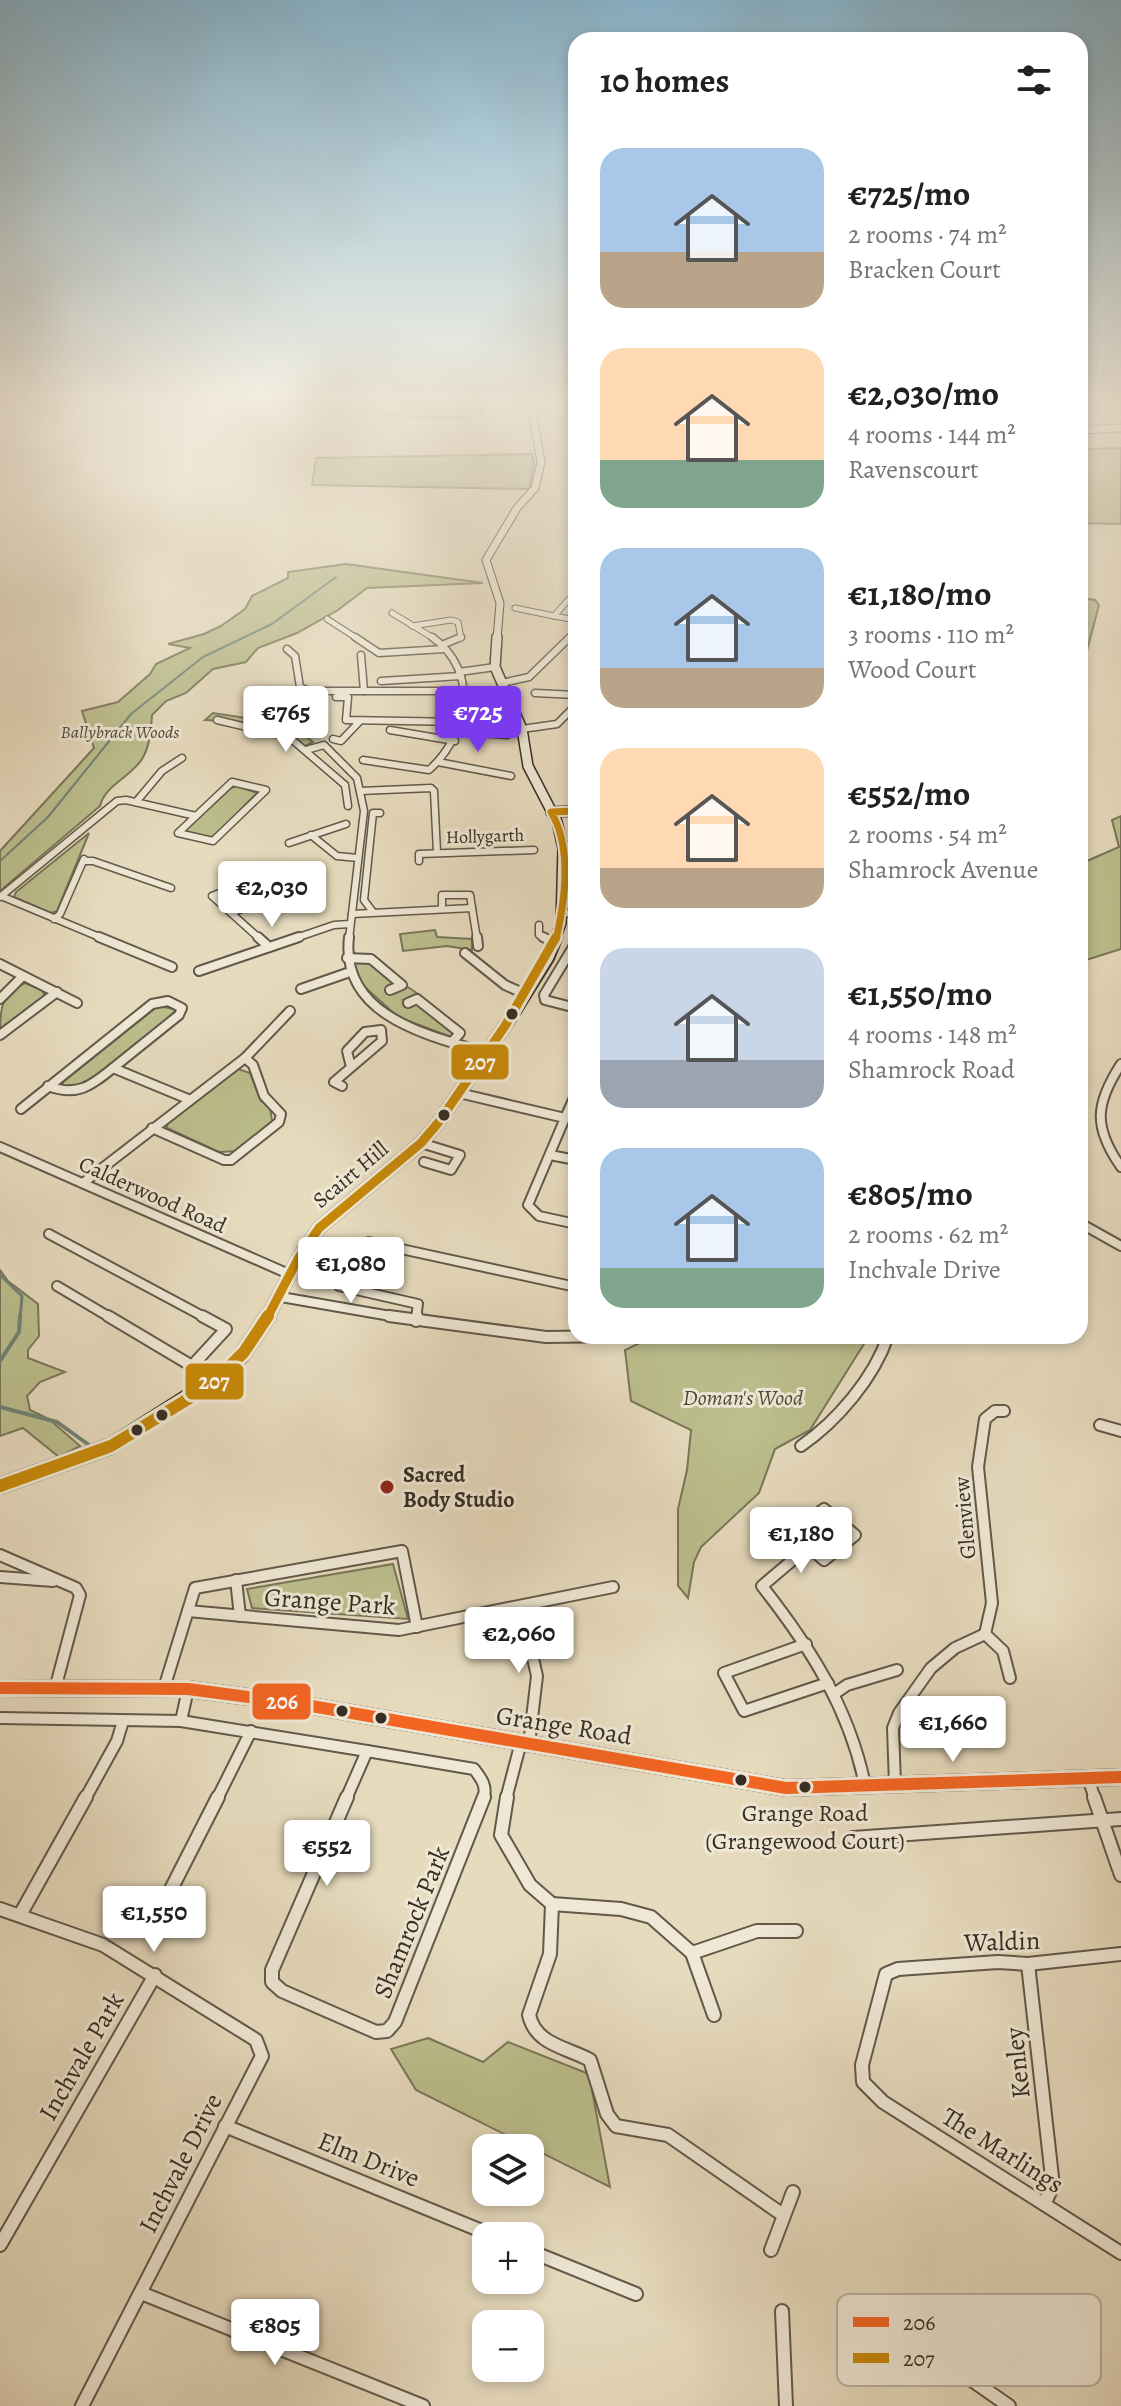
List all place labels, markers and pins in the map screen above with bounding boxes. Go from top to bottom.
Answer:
pin: €765 [239,686,333,754]
pin: €725 [431,686,525,754]
pin: €2,030 [207,861,337,929]
unlabelled marker [504,1006,520,1022]
unlabelled marker [436,1107,452,1123]
pin: €1,080 [286,1237,416,1305]
unlabelled marker [154,1407,170,1423]
unlabelled marker [129,1422,145,1438]
place label: Sacred Body Studio [403,1460,515,1515]
marker: Sacred Body Studio [378,1478,396,1496]
pin: €1,180 [736,1507,866,1575]
pin: €2,060 [454,1607,584,1675]
pin: €1,660 [888,1696,1018,1764]
unlabelled marker [334,1703,350,1719]
unlabelled marker [373,1710,389,1726]
unlabelled marker [733,1772,749,1788]
marker: Grange Road (Grangewood Court) [797,1779,813,1795]
place label: Grange Road (Grangewood Court) [705,1797,905,1857]
pin: €552 [280,1820,374,1888]
pin: €1,550 [89,1886,219,1954]
pin: €805 [228,2299,322,2367]

